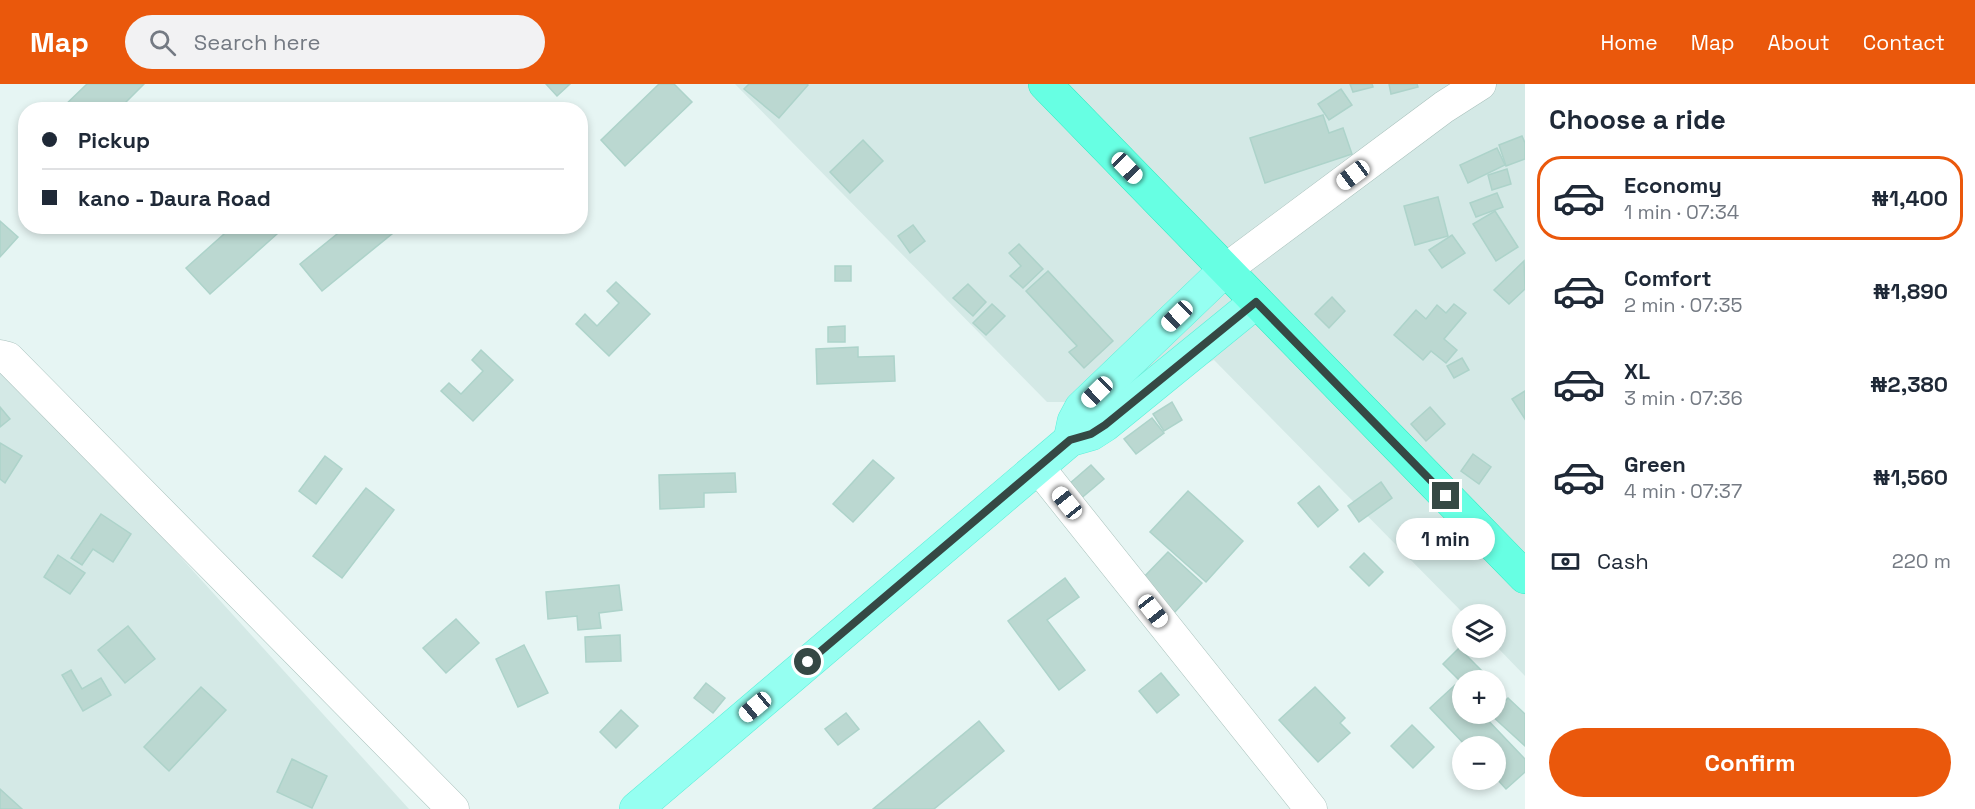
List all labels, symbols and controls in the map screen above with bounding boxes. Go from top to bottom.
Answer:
search box [125,15,545,69]
text: Map [30,24,89,60]
icon: search [146,26,179,59]
text: Search here [194,28,321,56]
text: Home [1600,29,1658,56]
text: Map [1691,29,1735,56]
text: About [1768,29,1830,56]
text: Contact [1863,29,1945,56]
text: Choose a ride [1549,102,1726,137]
text: Pickup [78,126,150,154]
car [1108,149,1146,187]
car [1333,157,1373,193]
icon: car [1552,171,1606,225]
text: Economy [1624,171,1722,199]
text: kano - Daura Road [78,184,271,212]
text: ₦1,400 [1871,184,1948,212]
text: 1 min · 07:34 [1624,199,1739,225]
icon: car [1552,264,1606,318]
text: Comfort [1624,264,1712,292]
text: ₦1,890 [1873,277,1948,305]
text: 2 min · 07:35 [1624,292,1742,318]
car [1158,297,1196,335]
icon: car [1552,357,1606,411]
text: XL [1624,357,1650,385]
text: ₦2,380 [1870,370,1948,398]
car [1078,373,1116,411]
text: 3 min · 07:36 [1624,385,1743,411]
icon: car [1552,450,1606,504]
text: Green [1624,450,1686,478]
text: ₦1,560 [1873,463,1948,491]
text: 4 min · 07:37 [1624,478,1742,504]
route end [1432,482,1459,509]
car [1049,483,1085,523]
callout: 1 min [1396,517,1496,559]
text: 1 min [1421,526,1470,552]
icon: cash [1549,545,1582,578]
text: Cash [1597,547,1649,575]
text: 220 m [1892,548,1951,574]
car [1135,591,1171,631]
map controls [1452,604,1506,790]
button: layers [1452,604,1506,658]
route start [794,648,821,675]
button: + [1452,670,1506,724]
car [735,689,775,725]
button: Confirm [1549,728,1951,797]
button: − [1452,736,1506,790]

